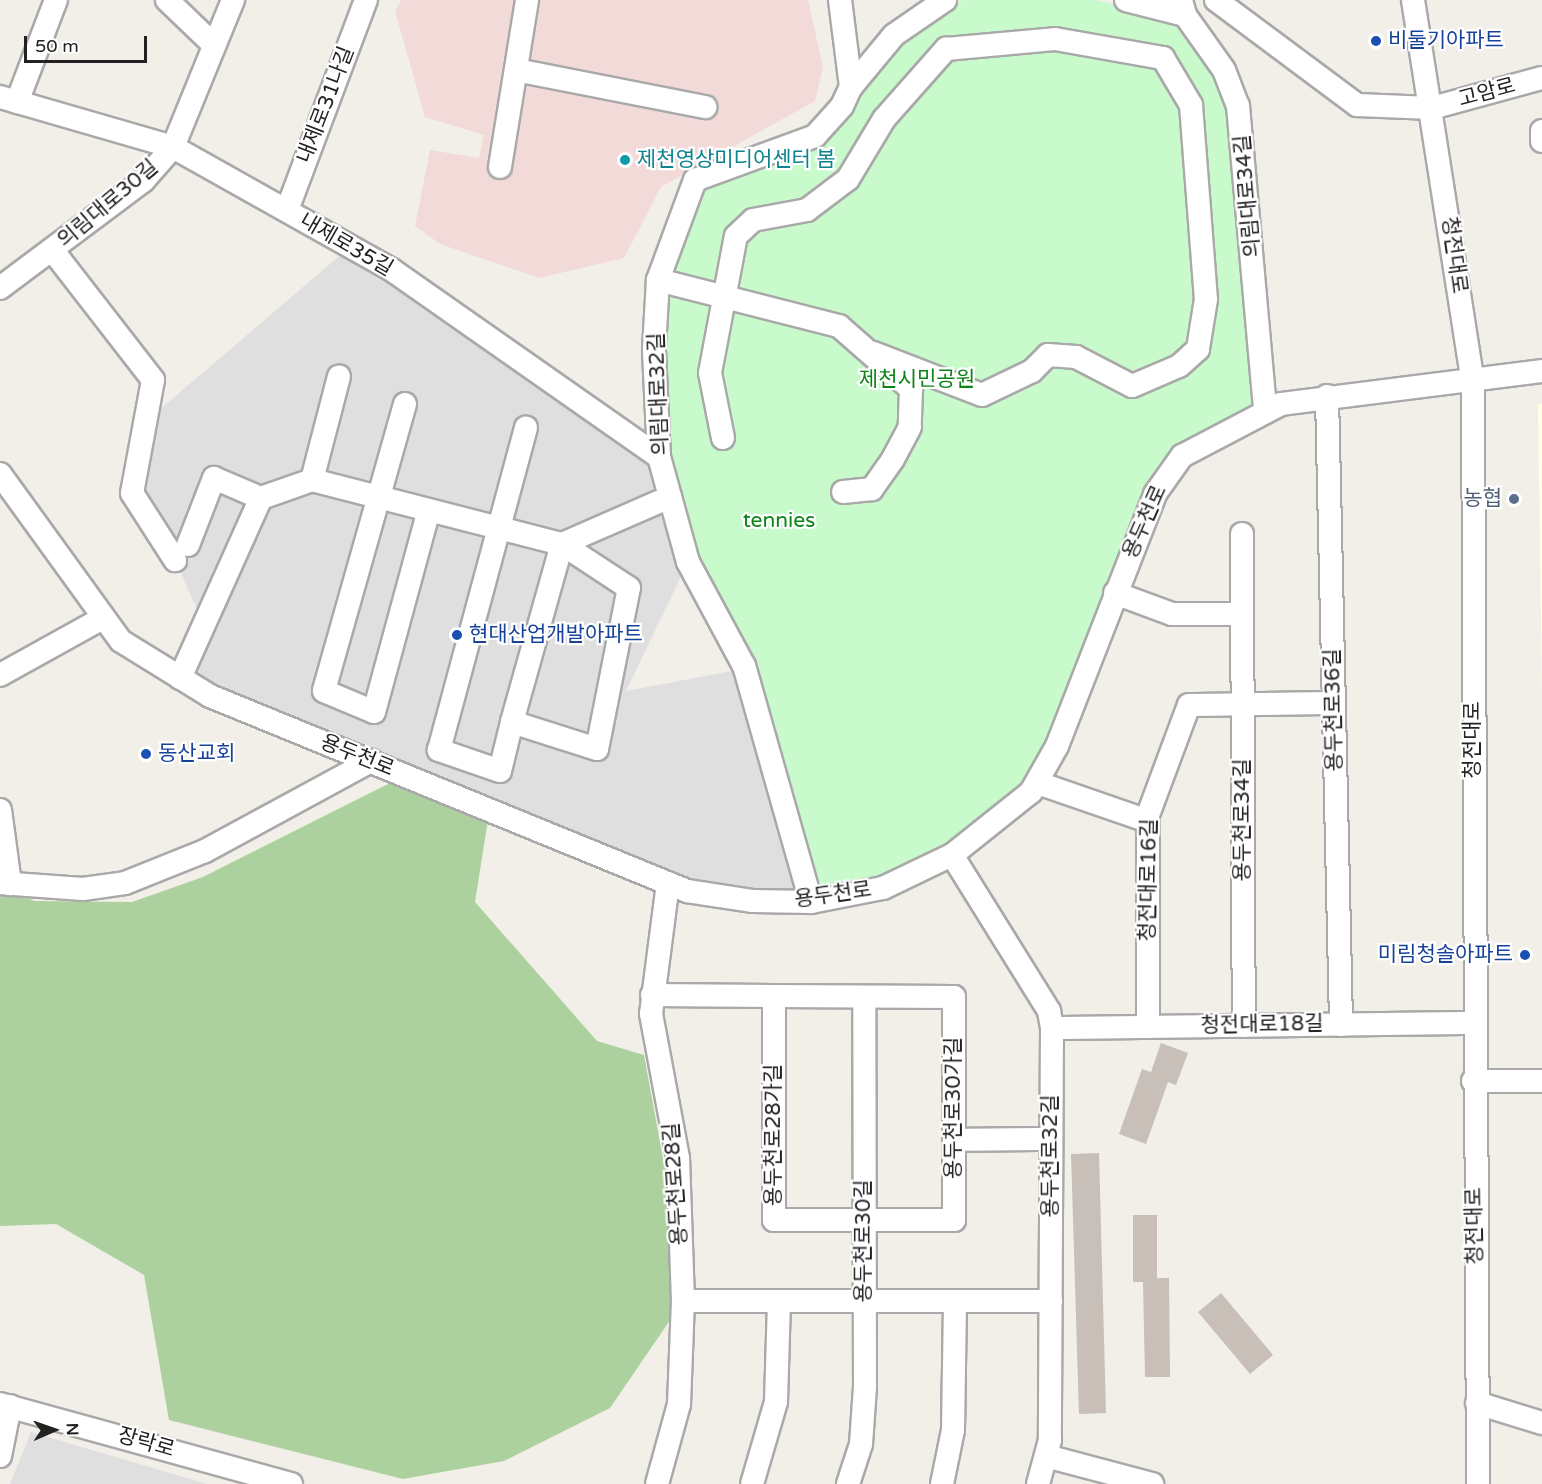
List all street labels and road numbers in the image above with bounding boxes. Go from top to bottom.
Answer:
street label: 내제로31나길 [292,43,360,167]
street label: 고암로 [1456,73,1518,113]
street label: 의림대로34길 [1230,134,1266,258]
street label: 의림대로30길 [53,155,163,253]
street label: 내제로35길 [295,208,397,282]
street label: 청전대로 [1436,215,1472,295]
street label: 의림대로32길 [644,332,674,456]
street label: 용두천로 [1118,482,1172,562]
street label: 용두천로36길 [1320,648,1348,772]
street label: 청전대로 [1460,701,1486,779]
street label: 용두천로 [316,730,398,782]
street label: 용두천로34길 [1230,759,1256,881]
street label: 청전대로16길 [1135,818,1163,942]
street label: 용두천로 [793,877,873,913]
street label: 청전대로18길 [1200,1011,1324,1039]
street label: 용두천로30가길 [941,1037,967,1179]
street label: 용두천로28가길 [761,1064,787,1206]
street label: 용두천로32길 [1038,1095,1064,1217]
street label: 용두천로28길 [659,1122,693,1246]
street label: 용두천로30길 [851,1180,877,1302]
street label: 청전대로 [1462,1187,1488,1265]
street label: 장락로 [115,1423,177,1463]

